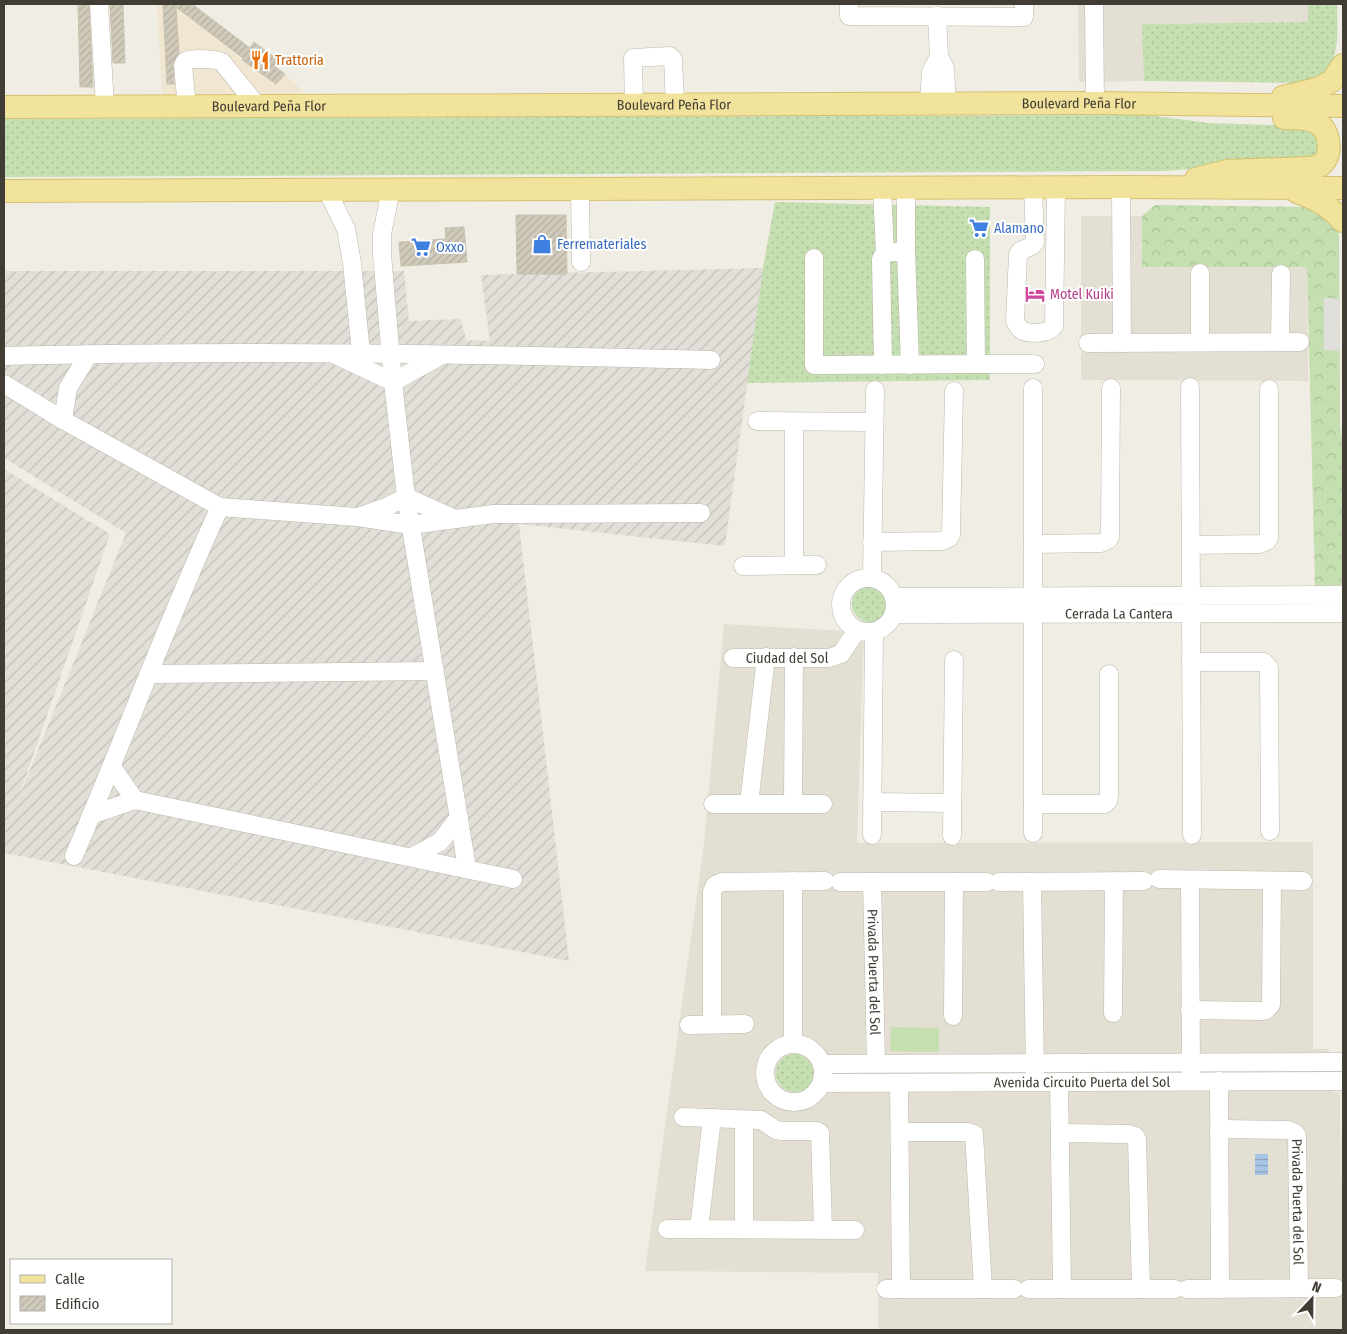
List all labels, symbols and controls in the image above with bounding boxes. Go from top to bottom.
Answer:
restaurant icon: Trattoria [249,49,271,71]
place label: Trattoria [275,52,324,69]
street label: Boulevard Peña Flor [1022,94,1136,112]
street label: Boulevard Peña Flor [617,96,731,113]
street label: Boulevard Peña Flor [212,97,326,115]
supermarket icon: Alamano [968,217,990,239]
place label: Alamano [994,220,1044,237]
shop icon: Ferremateriales [531,233,553,255]
supermarket icon: Oxxo [410,236,432,258]
place label: Ferremateriales [557,236,646,253]
place label: Oxxo [436,239,464,256]
hotel icon: Motel Kuiki [1024,283,1046,305]
place label: Motel Kuiki [1050,286,1114,303]
street label: Cerrada La Cantera [1065,605,1173,622]
street label: Ciudad del Sol [746,650,829,667]
street label: Privada Puerta del Sol [864,909,884,1036]
street label: Avenida Circuito Puerta del Sol [994,1073,1170,1091]
street label: Privada Puerta del Sol [1289,1138,1307,1265]
legend [10,1259,172,1324]
text: Calle [55,1270,85,1288]
north arrow [1287,1274,1337,1324]
text: N [1310,1278,1324,1297]
text: Edificio [55,1295,100,1313]

